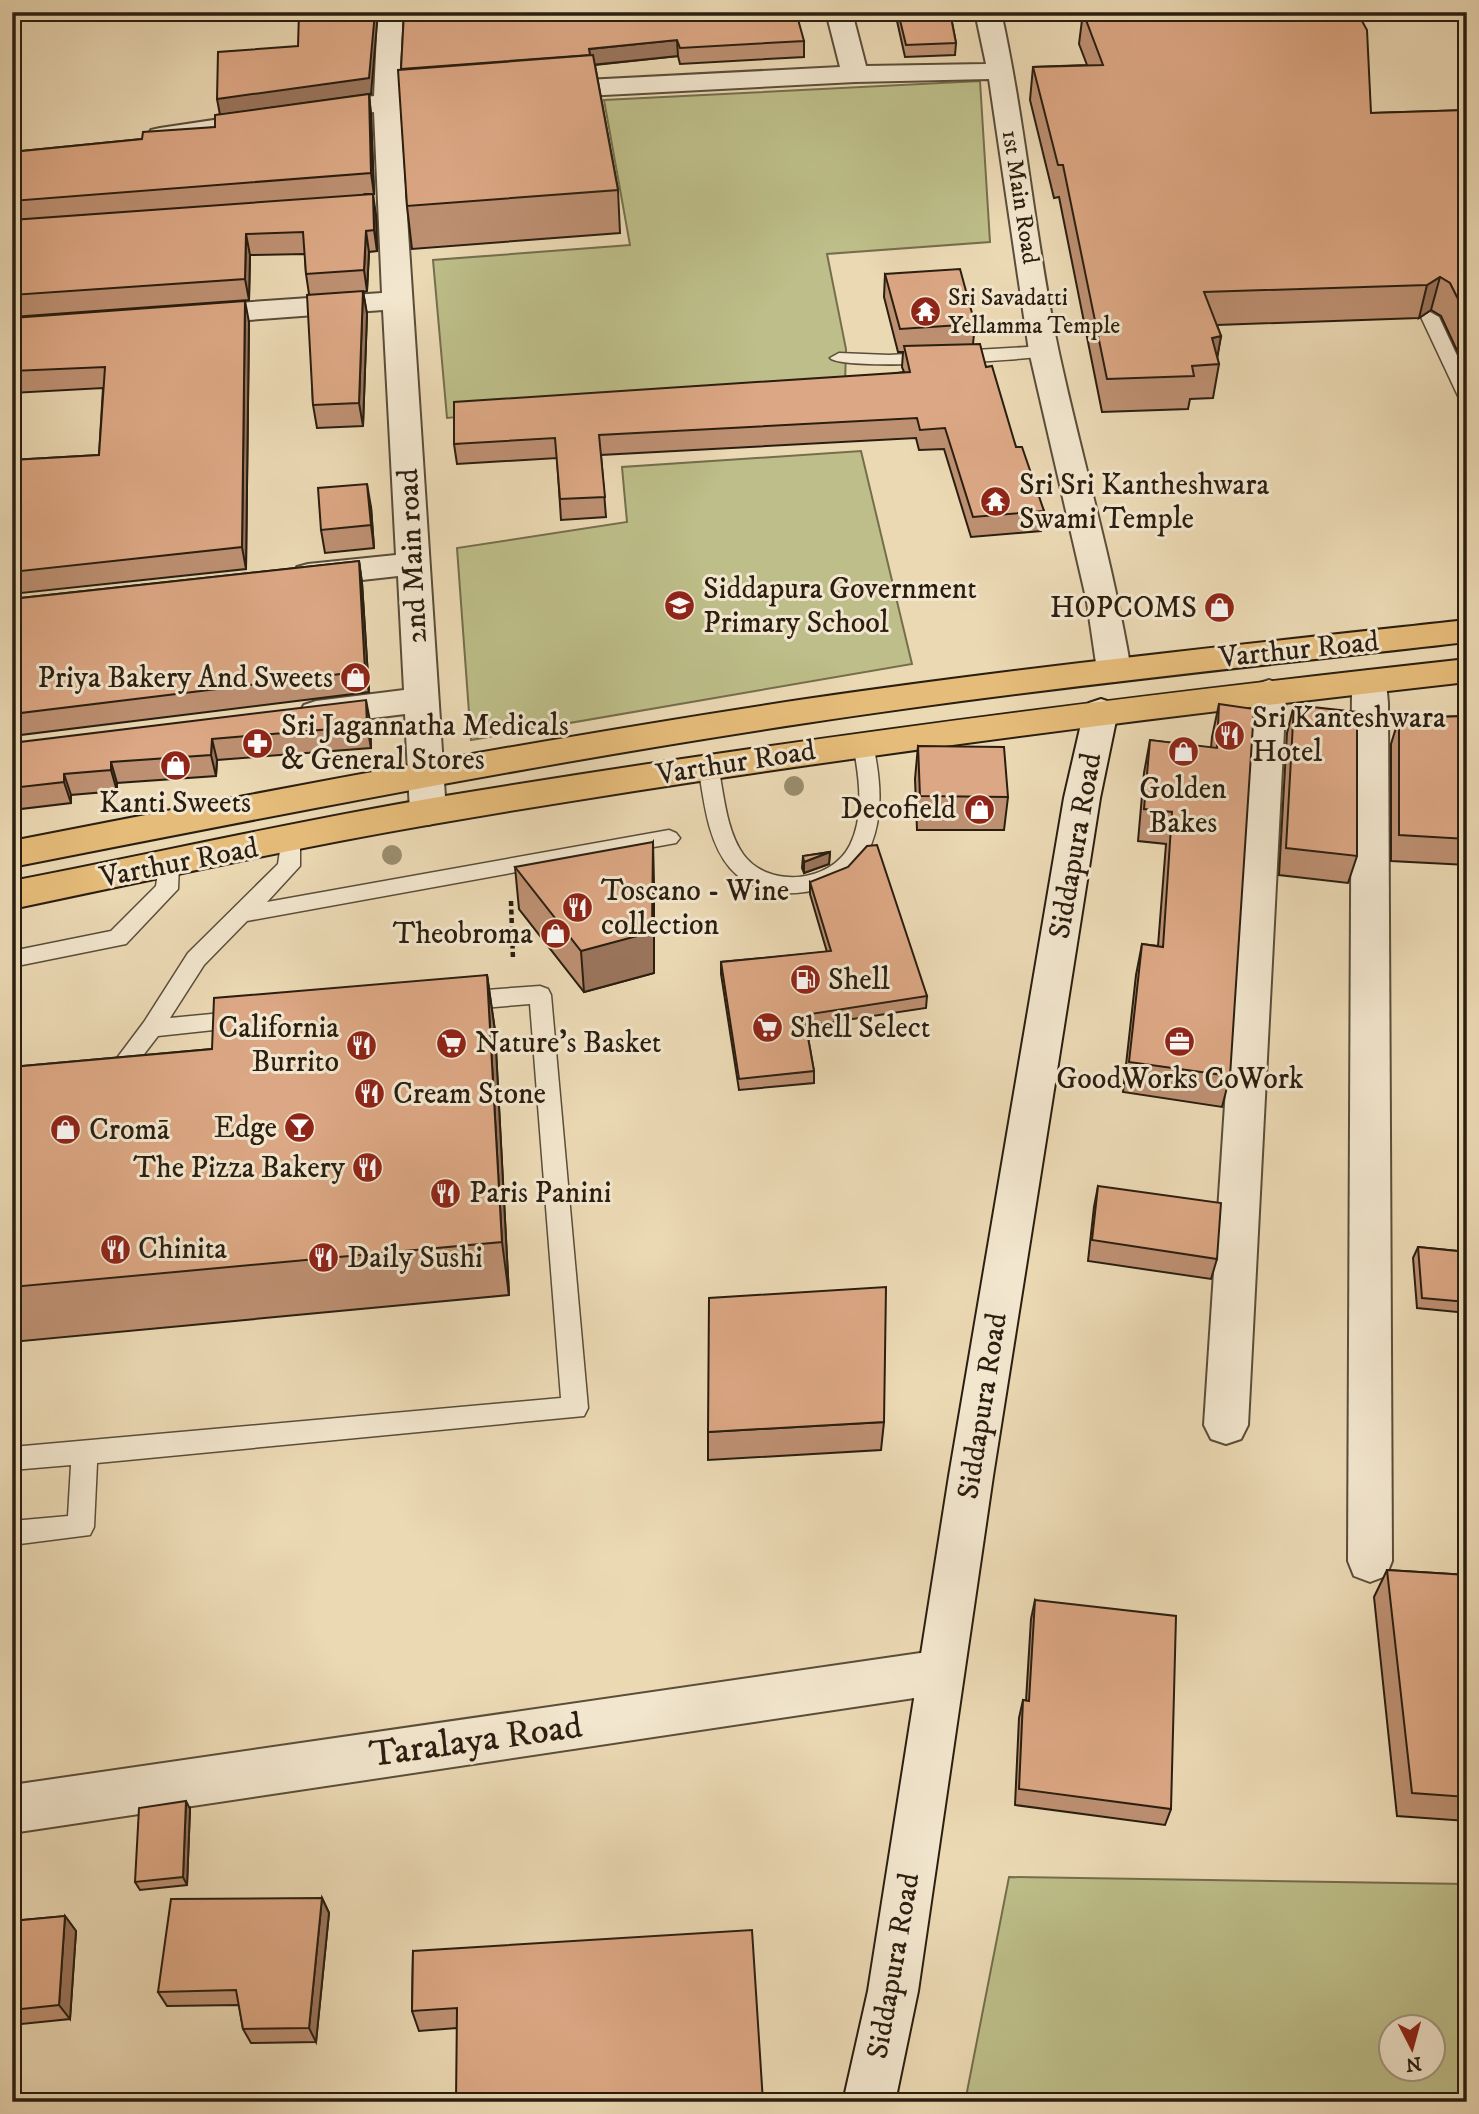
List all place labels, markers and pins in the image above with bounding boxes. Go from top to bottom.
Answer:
place label: Sri Savadatti Yellamma Temple [948,283,1120,341]
temple icon: Sri Savadatti Yellamma Temple [908,295,942,329]
place label: Sri Sri Kantheshwara Swami Temple [1019,467,1269,538]
temple icon: Sri Sri Kantheshwara Swami Temple [979,485,1013,519]
place label: Siddapura Government Primary School [703,571,977,642]
school or university icon: Siddapura Government Primary School [663,589,697,623]
place label: HOPCOMS [1050,590,1197,627]
shop icon: HOPCOMS [1203,591,1237,625]
place label: Priya Bakery And Sweets [37,660,333,697]
shop icon: Priya Bakery And Sweets [339,661,373,695]
place label: Sri Kanteshwara Hotel [1252,700,1446,771]
place label: Sri Jagannatha Medicals & General Stores [281,708,569,779]
restaurant icon: Sri Kanteshwara Hotel [1212,718,1246,752]
pharmacy icon: Sri Jagannatha Medicals & General Stores [241,726,275,760]
shop icon: Golden Bakes [1166,734,1200,768]
shop icon: Kanti Sweets [158,748,192,782]
place label: Golden Bakes [1139,771,1227,842]
place label: Kanti Sweets [99,785,251,822]
place label: Decofield [840,791,956,828]
shop icon: Decofield [962,792,996,826]
place label: Toscano - Wine collection [601,873,789,944]
restaurant icon: Toscano - Wine collection [561,891,595,925]
place label: Theobroma [393,916,533,953]
shop icon: Theobroma [539,917,573,951]
place label: Shell [828,962,890,999]
fuel station icon: Shell [788,963,822,997]
place label: California Burrito [218,1010,339,1081]
place label: Shell Select [790,1010,930,1047]
supermarket icon: Shell Select [750,1011,784,1045]
office icon: GoodWorks CoWork [1163,1024,1197,1058]
place label: Nature's Basket [475,1025,661,1062]
supermarket icon: Nature's Basket [435,1026,469,1060]
restaurant icon: California Burrito [345,1028,379,1062]
place label: GoodWorks CoWork [1056,1061,1304,1098]
place label: Cream Stone [393,1076,546,1113]
restaurant icon: Cream Stone [353,1077,387,1111]
place label: Edge [214,1110,277,1147]
bar icon: Edge [283,1111,317,1145]
place label: Cromā [89,1112,170,1149]
shop icon: Cromā [49,1113,83,1147]
place label: The Pizza Bakery [133,1150,346,1187]
restaurant icon: The Pizza Bakery [351,1151,385,1185]
place label: Paris Panini [469,1175,612,1212]
restaurant icon: Paris Panini [429,1176,463,1210]
place label: Chinita [138,1231,227,1268]
restaurant icon: Chinita [98,1232,132,1266]
place label: Daily Sushi [347,1240,483,1277]
restaurant icon: Daily Sushi [307,1241,341,1275]

